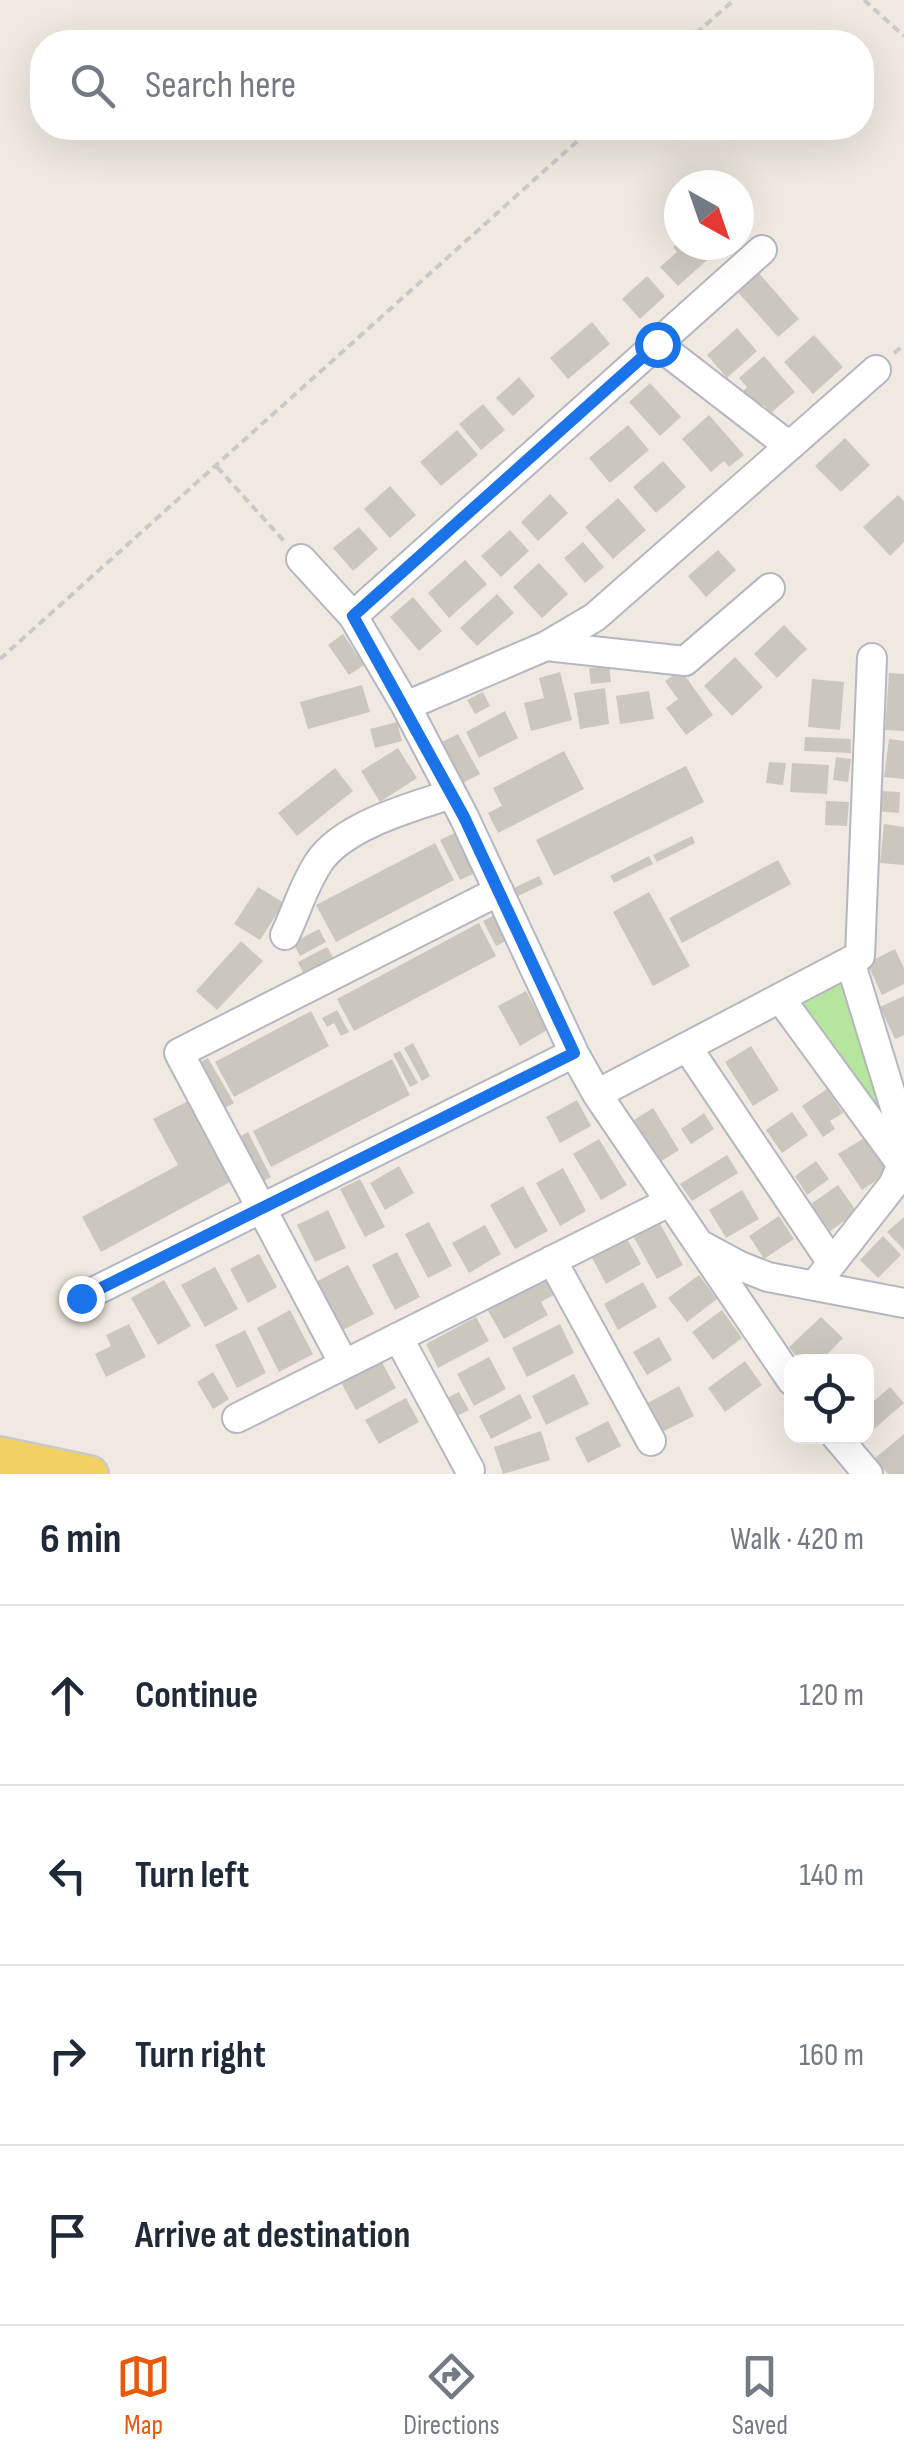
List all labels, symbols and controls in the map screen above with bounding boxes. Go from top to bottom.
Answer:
search box [30,30,874,140]
icon: search [65,58,120,113]
text: Search here [145,63,296,108]
north arrow [664,170,754,260]
route start [635,322,681,368]
route end [59,1276,105,1322]
map controls [784,1354,874,1444]
button: locate [784,1354,874,1444]
text: 6 min [40,1514,121,1565]
text: Walk · 420 m [730,1520,864,1559]
icon: ahead [40,1668,95,1723]
text: Continue [135,1673,258,1718]
text: 120 m [799,1676,864,1715]
icon: left [40,1848,95,1903]
text: Turn left [135,1853,249,1898]
text: 140 m [800,1856,864,1895]
icon: right [40,2028,95,2083]
text: Turn right [135,2033,266,2078]
text: 160 m [799,2036,864,2075]
icon: arrive [40,2208,95,2263]
text: Arrive at destination [135,2213,410,2258]
tab: Map [116,2349,171,2442]
tab: Directions [403,2349,500,2442]
tab: Saved [732,2349,788,2442]

